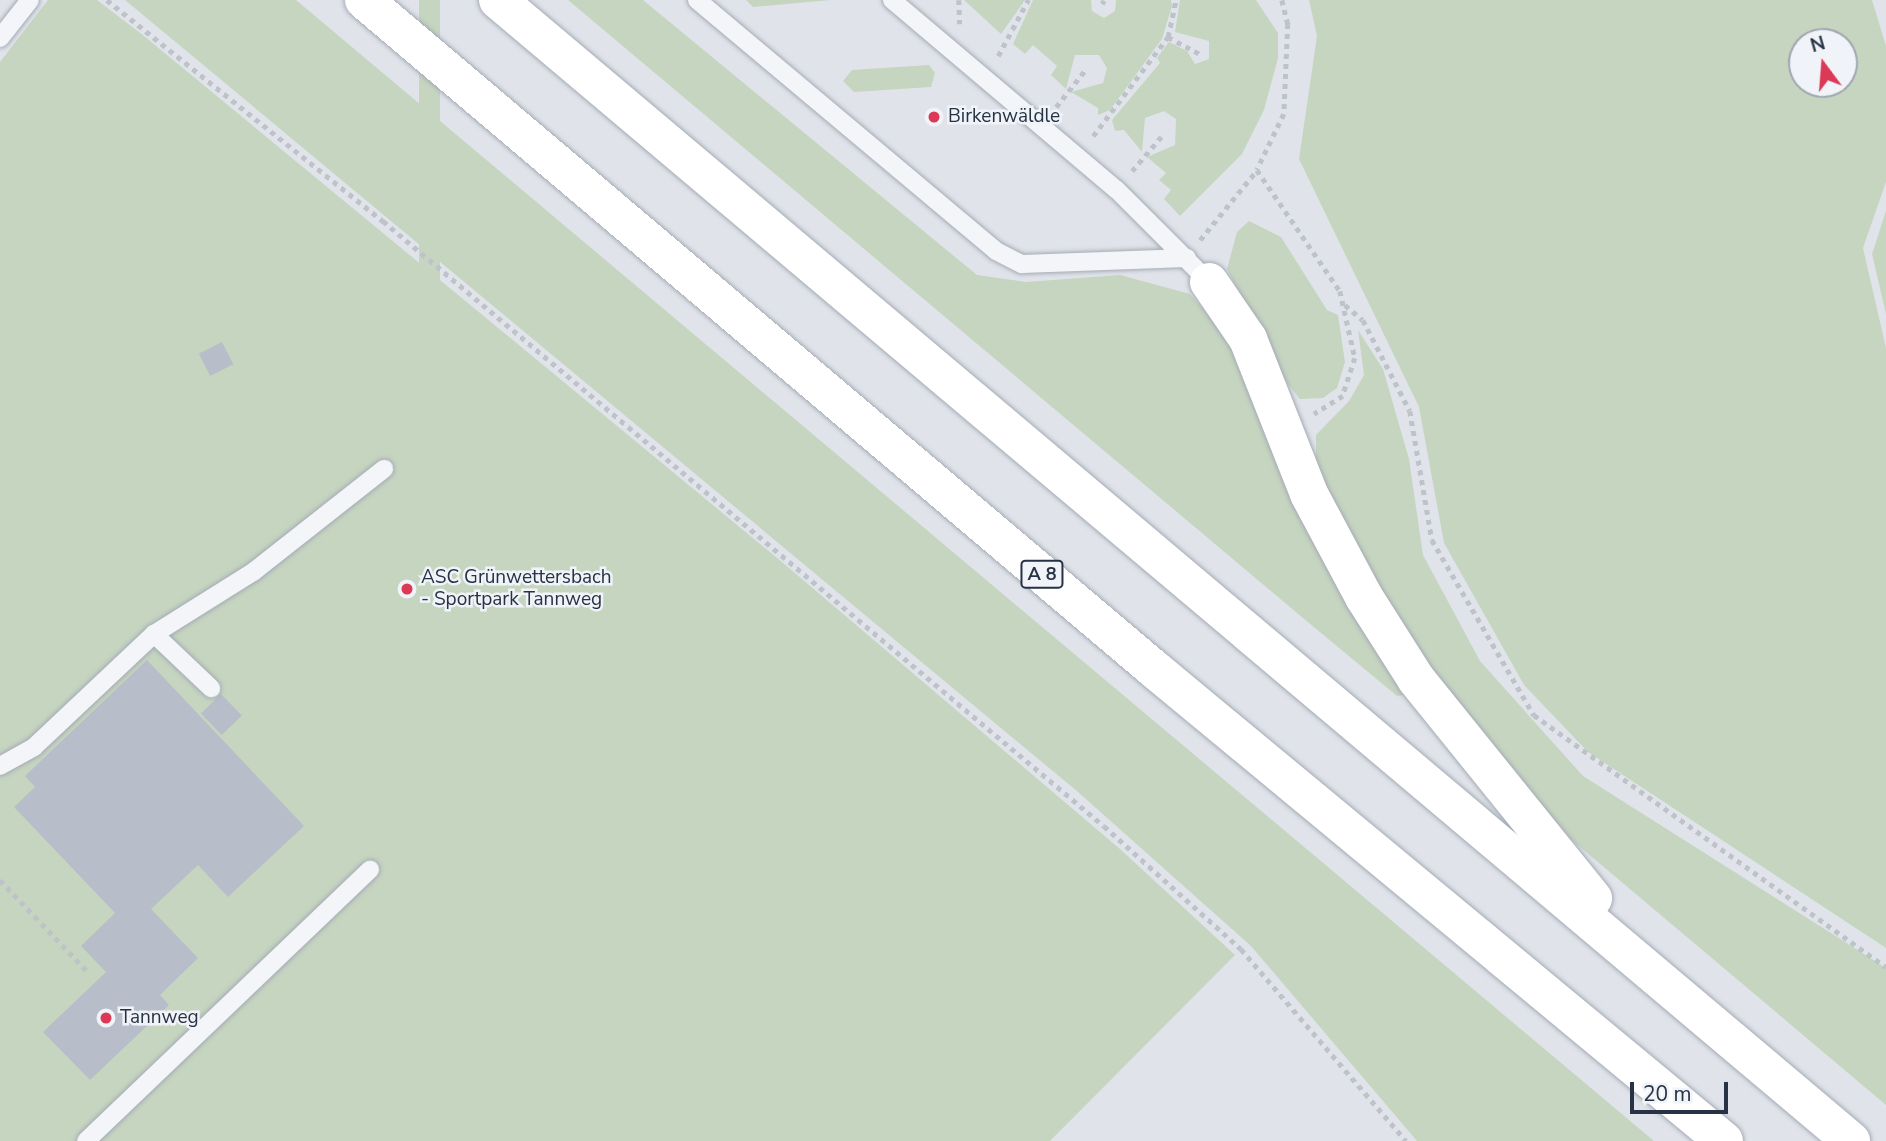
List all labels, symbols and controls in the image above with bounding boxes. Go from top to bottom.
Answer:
north arrow [1788,28,1858,98]
text: N [1807,30,1828,59]
place label: Birkenwäldle [948,106,1060,128]
marker: Birkenwäldle [926,109,942,125]
road number: A 8 [1019,560,1065,588]
place label: ASC Grünwettersbach - Sportpark Tannweg [421,567,612,611]
marker: ASC Grünwettersbach - Sportpark Tannweg [399,581,415,597]
place label: Tannweg [120,1007,199,1029]
marker: Tannweg [98,1010,114,1026]
scale bar [1634,1068,1732,1112]
text: 20 m [1643,1080,1692,1108]

